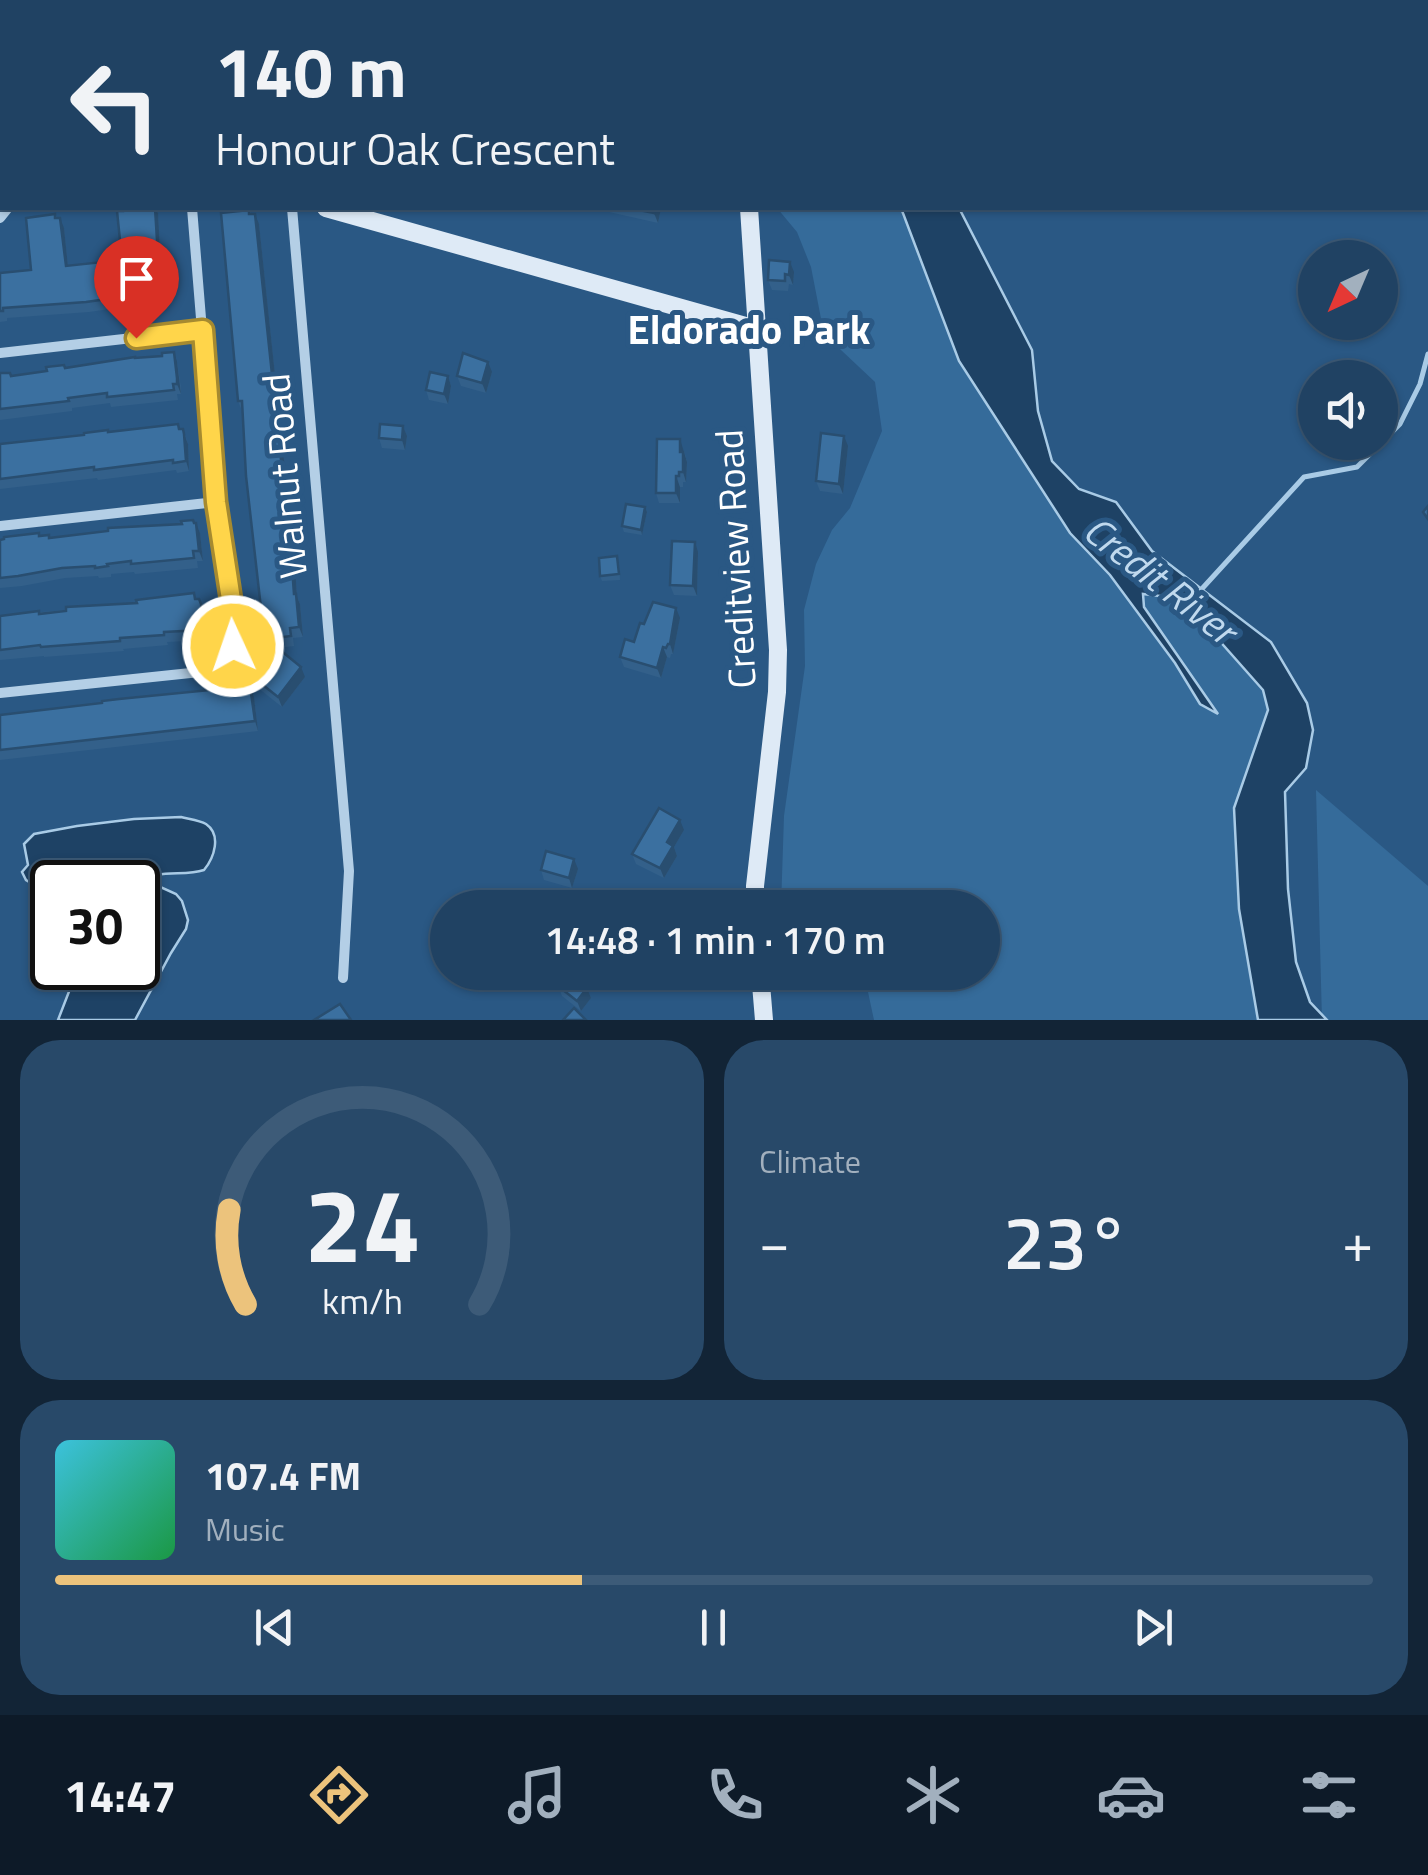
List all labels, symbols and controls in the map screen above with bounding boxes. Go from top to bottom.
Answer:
text: 140 m [215,18,407,124]
icon: left [50,40,180,170]
text: Honour Oak Crescent [215,114,615,182]
pin [94,236,179,339]
north arrow [1298,240,1398,340]
map controls [1298,240,1398,460]
icon: arrive [109,251,164,306]
district label: Eldorado Park [628,299,871,360]
button: sound [1298,360,1398,460]
street label: Walnut Road [246,371,322,581]
street label: Creditview Road [699,428,771,690]
water label: Credit River [1071,500,1253,662]
position arrow [181,594,285,698]
speed limit sign: 30 [30,860,160,990]
text: 14:48 · 1 min · 170 m [544,911,886,969]
text: Climate [759,1137,861,1185]
text: 24 [304,1144,420,1302]
text: 23° [1003,1184,1129,1298]
text: − [759,1200,790,1283]
text: + [1342,1200,1373,1283]
text: km/h [322,1273,402,1328]
text: 107.4 FM [205,1447,361,1505]
text: Music [205,1505,285,1553]
icon: previous [247,1600,302,1655]
icon: pause [686,1600,741,1655]
icon: next [1126,1600,1181,1655]
icon: directions [304,1760,374,1830]
icon: music [502,1760,572,1830]
icon: phone [700,1760,770,1830]
icon: climate [898,1760,968,1830]
icon: car [1096,1760,1166,1830]
icon: filters [1294,1760,1364,1830]
text: 14:47 [64,1761,176,1829]

